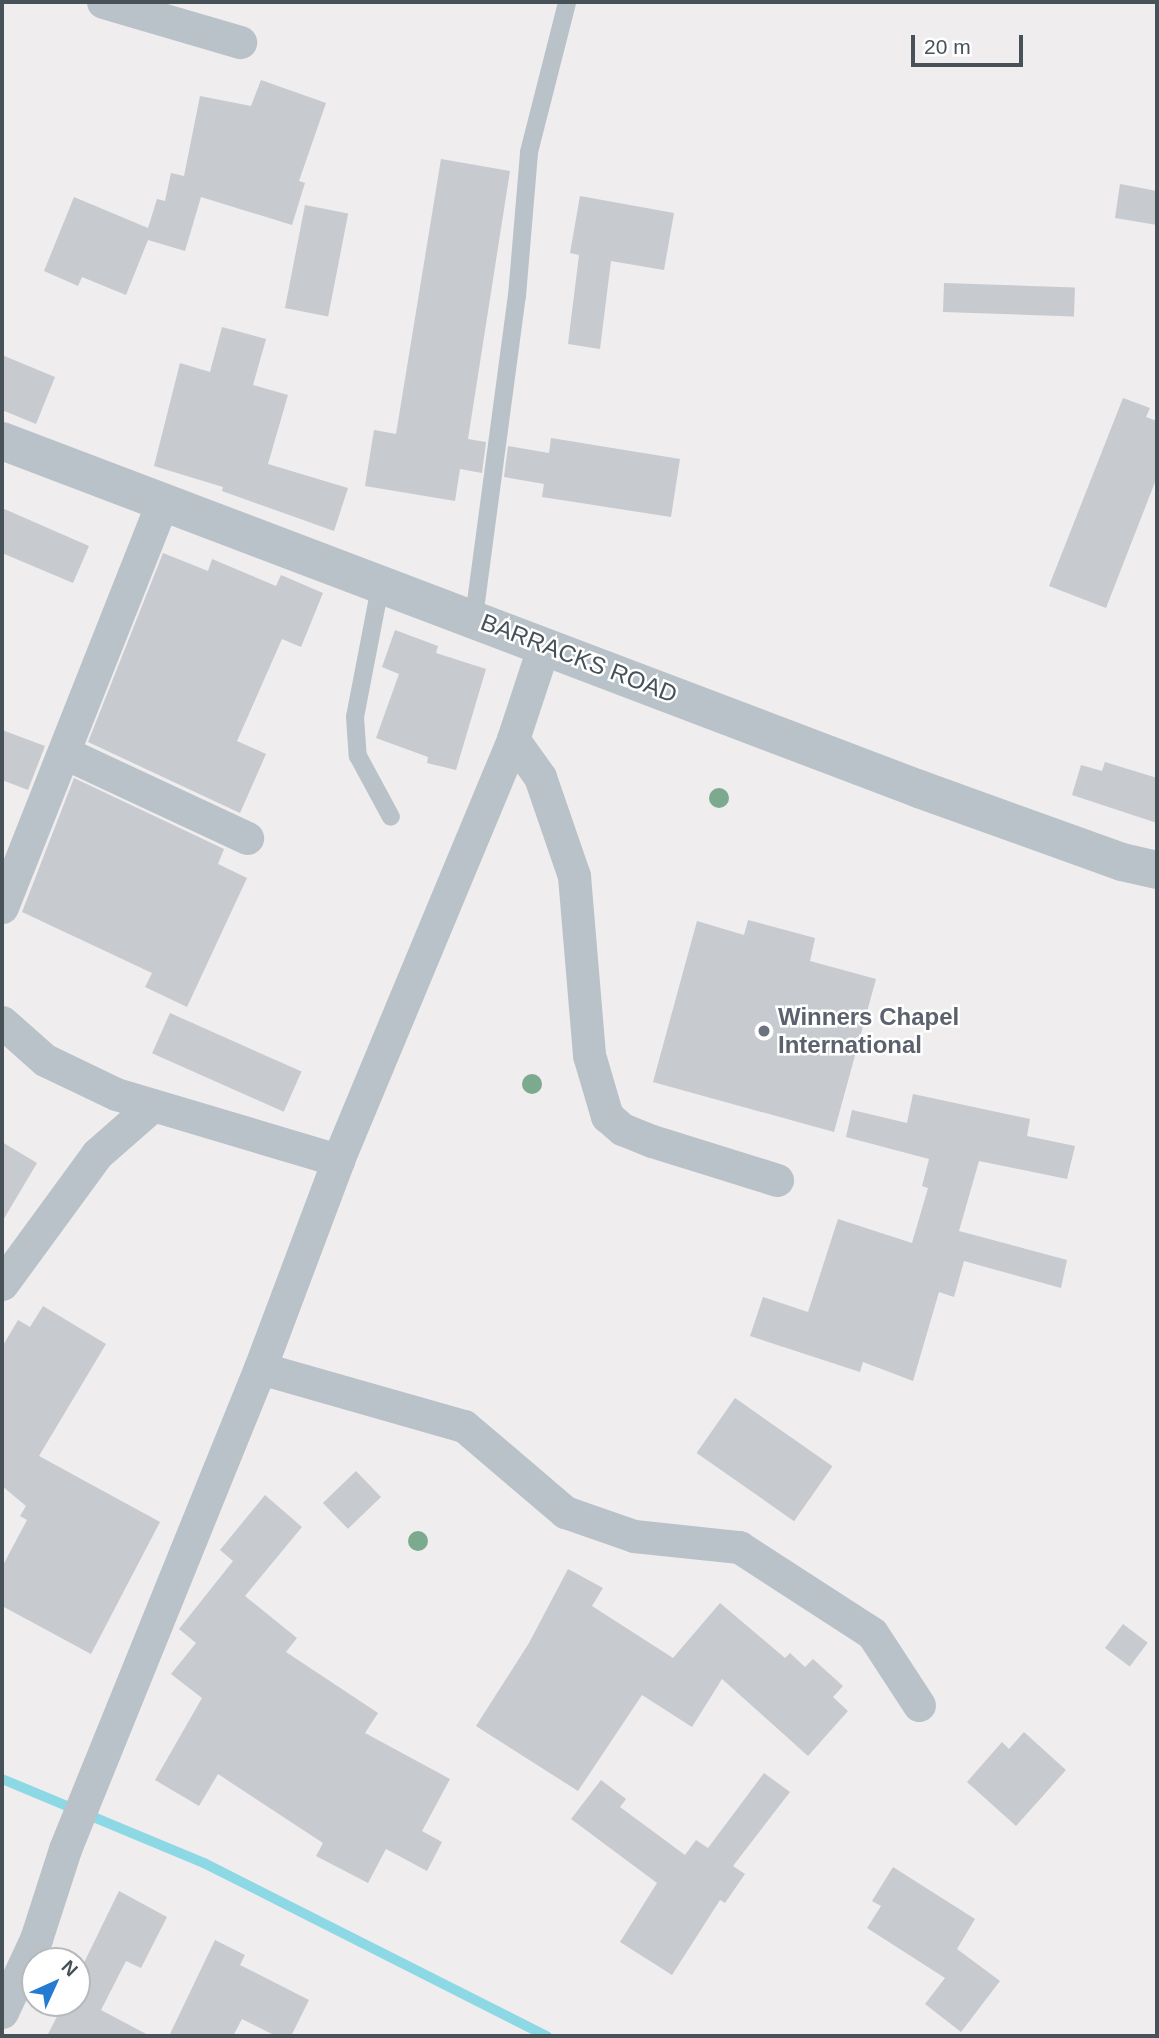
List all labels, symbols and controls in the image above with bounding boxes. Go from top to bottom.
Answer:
scale bar [914,21,1026,65]
text: 20 m [924,35,971,58]
street label: BARRACKS ROAD [477,607,681,709]
place label: Winners Chapel International [778,1003,959,1059]
marker: Winners Chapel International [756,1023,772,1039]
north arrow [21,1947,91,2017]
text: N [58,1956,82,1980]

